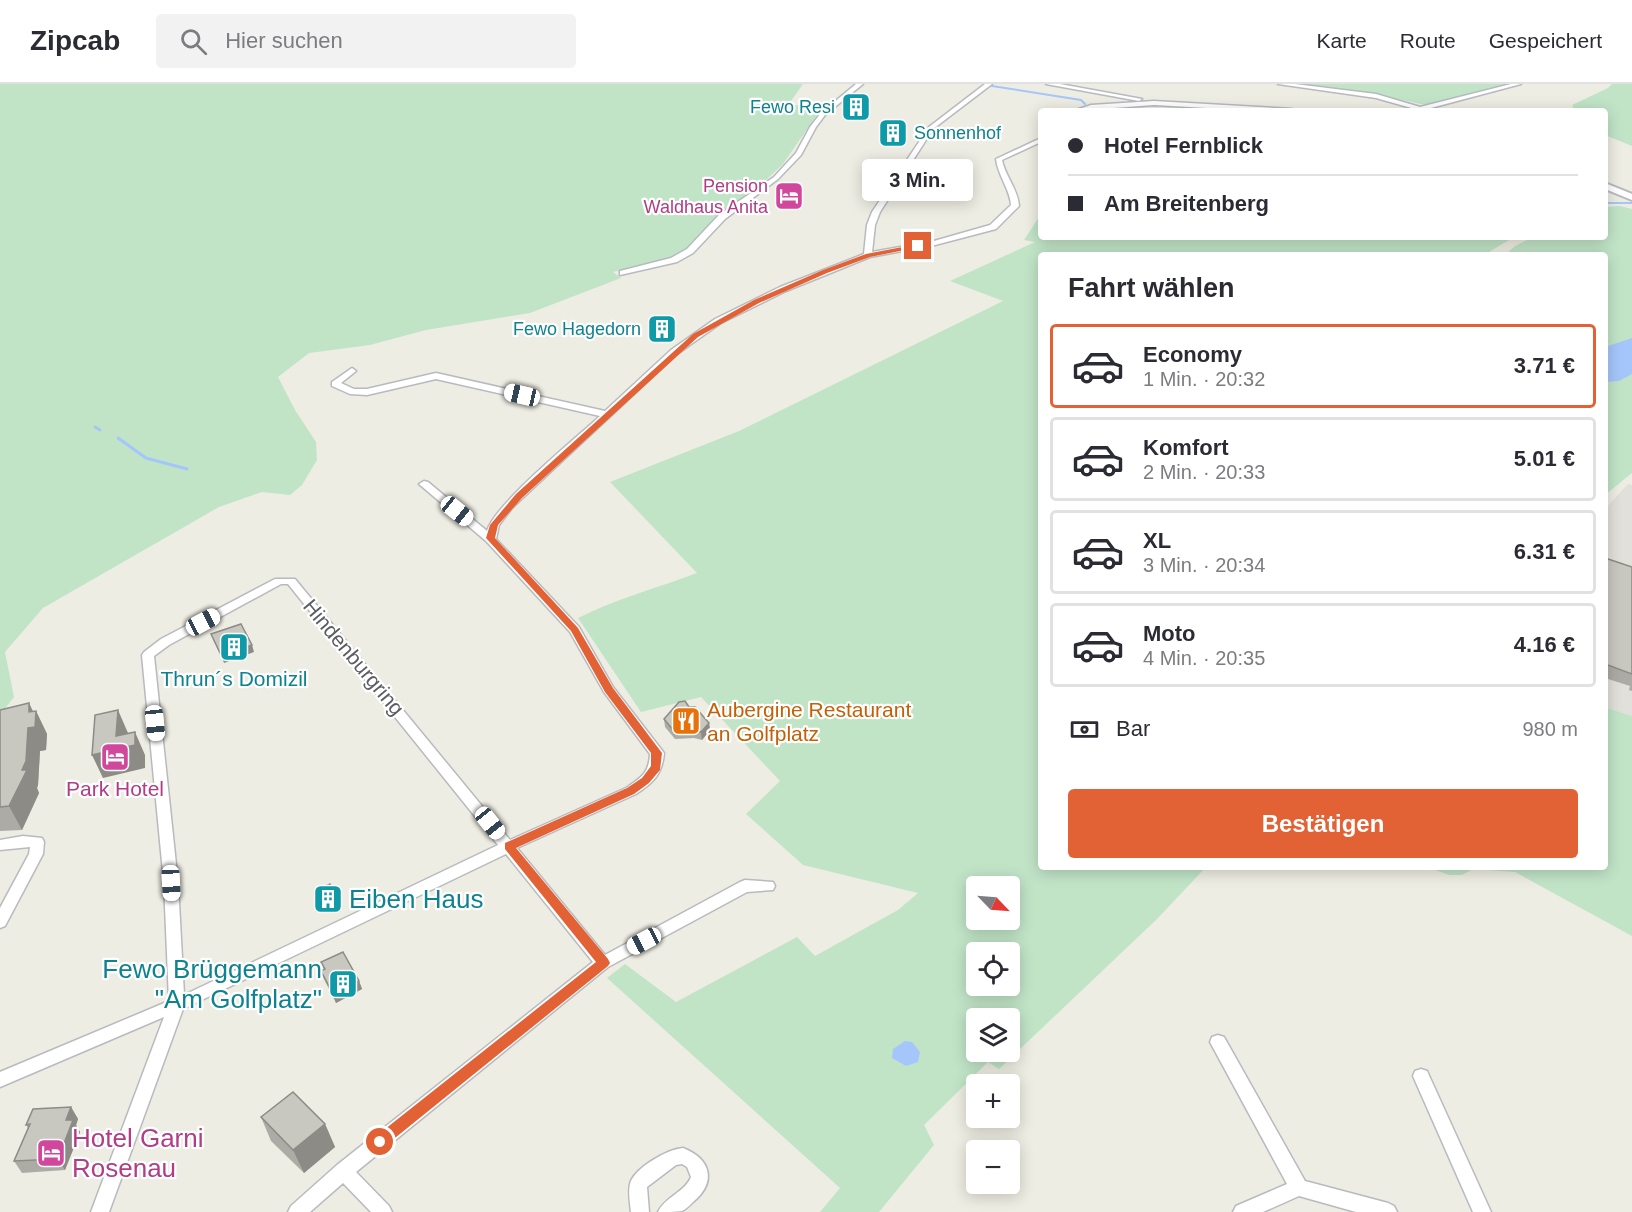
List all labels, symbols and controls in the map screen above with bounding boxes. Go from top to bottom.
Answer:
search box [156,14,576,68]
text: Zipcab [30,25,120,56]
icon: search [177,25,210,58]
text: Hier suchen [225,28,343,53]
text: Karte [1317,29,1367,52]
text: Route [1400,29,1456,52]
text: Gespeichert [1489,29,1602,52]
building icon: Fewo Resi [840,91,872,123]
place label: Fewo Resi [750,97,835,117]
building icon: Sonnenhof [877,117,909,149]
place label: Sonnenhof [914,123,1002,143]
text: Hotel Fernblick [1104,133,1263,158]
callout: 3 Min. [862,159,974,201]
text: 3 Min. [889,169,946,191]
place label: Pension Waldhaus Anita [644,176,769,217]
hotel icon: Pension Waldhaus Anita [773,180,805,212]
text: Am Breitenberg [1104,191,1269,216]
route end [904,232,931,259]
text: Fahrt wählen [1068,273,1235,303]
building icon: Fewo Hagedorn [646,313,678,345]
place label: Fewo Hagedorn [513,319,641,339]
icon: car [1071,339,1125,393]
text: Economy [1143,342,1242,367]
text: 3.71 € [1514,353,1575,378]
text: 1 Min. · 20:32 [1143,368,1265,390]
car [502,382,542,408]
icon: car [1071,432,1125,486]
text: Komfort [1143,435,1229,460]
text: 5.01 € [1514,446,1575,471]
text: 2 Min. · 20:33 [1143,461,1265,483]
car [437,493,477,529]
icon: car [1071,525,1125,579]
text: XL [1143,528,1171,553]
text: 6.31 € [1514,539,1575,564]
text: 3 Min. · 20:34 [1143,554,1265,576]
street label: Hindenburgring [299,595,409,719]
car [183,606,223,638]
icon: car [1071,618,1125,672]
text: Moto [1143,621,1196,646]
building icon: Thrun´s Domizil [218,631,250,663]
text: 4.16 € [1514,632,1575,657]
text: 4 Min. · 20:35 [1143,647,1265,669]
place label: Thrun´s Domizil [160,667,308,690]
place label: Aubergine Restaurant an Golfplatz [707,698,911,745]
car [144,704,166,742]
restaurant icon: Aubergine Restaurant an Golfplatz [670,705,702,737]
icon: cash [1068,713,1101,746]
text: Bar [1116,716,1150,741]
text: 980 m [1522,718,1578,740]
hotel icon: Park Hotel [99,741,131,773]
place label: Park Hotel [66,777,164,800]
button: Bestätigen [1068,789,1578,858]
car [472,803,508,843]
car [161,865,181,901]
north arrow [966,876,1020,930]
map controls [966,876,1020,1194]
building icon: Eiben Haus [312,883,344,915]
place label: Eiben Haus [349,884,483,914]
car [624,925,664,957]
button: locate [966,942,1020,996]
place label: Fewo Brüggemann "Am Golfplatz" [102,954,322,1014]
building icon: Fewo Brüggemann "Am Golfplatz" [327,968,359,1000]
button: layers [966,1008,1020,1062]
button: + [966,1074,1020,1128]
place label: Hotel Garni Rosenau [72,1123,204,1183]
route start [366,1128,393,1155]
hotel icon: Hotel Garni Rosenau [35,1137,67,1169]
button: − [966,1140,1020,1194]

